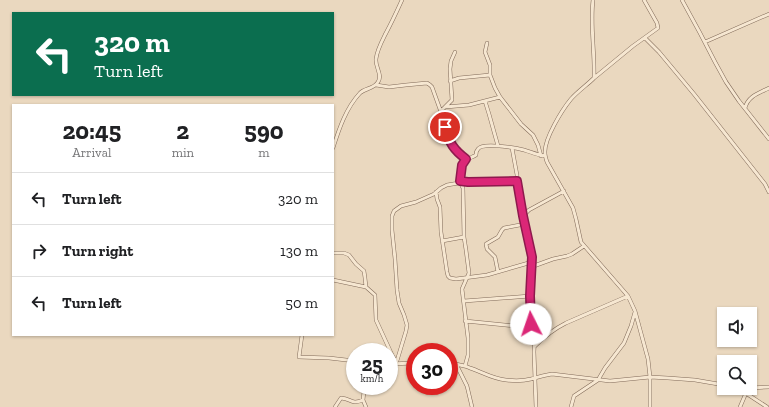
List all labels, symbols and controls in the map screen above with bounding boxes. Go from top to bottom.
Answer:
text: 320 m [94,26,170,59]
icon: left [28,28,80,80]
text: Turn left [94,60,163,82]
pin [428,110,462,144]
text: 20:45 [62,116,121,145]
text: 2 [176,116,189,145]
text: 590 [244,116,284,145]
icon: arrive [434,116,456,138]
text: Arrival [72,145,111,160]
text: min [172,145,194,160]
text: m [258,145,270,160]
icon: left [28,188,50,210]
text: Turn left [62,190,122,208]
text: 320 m [278,190,318,208]
icon: right [28,240,50,262]
text: Turn right [62,242,133,260]
text: 130 m [280,242,318,260]
icon: left [28,292,50,314]
text: Turn left [62,294,122,312]
text: 50 m [285,294,318,312]
position arrow [510,303,552,345]
map controls [717,307,757,395]
button: sound [717,307,757,347]
speed limit sign: 30 [406,343,458,395]
text: 25 [361,352,383,376]
button: search [717,355,757,395]
text: km/h [361,373,383,385]

